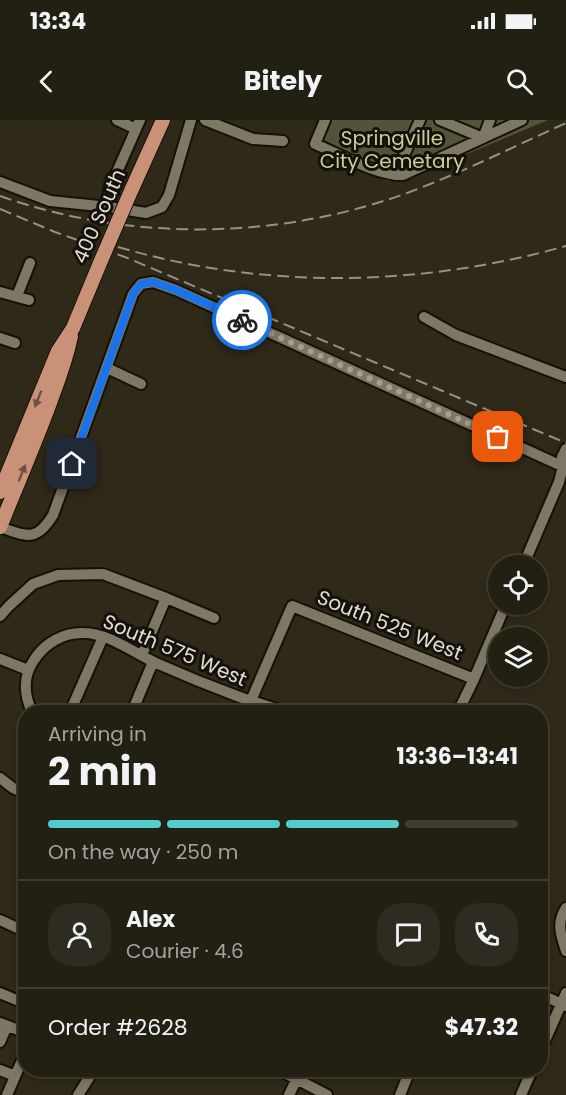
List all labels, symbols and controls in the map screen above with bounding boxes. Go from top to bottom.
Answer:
text: 13:34 [30,6,86,37]
text: Bitely [244,62,322,99]
icon: back [30,65,63,98]
icon: search [503,65,536,98]
park label: Springville City Cemetary [320,124,464,175]
street label: 400 South [66,164,132,268]
courier [212,290,272,350]
icon: bike [226,304,259,337]
one-way arrow [33,390,42,408]
pin [472,411,523,462]
icon: bag [481,420,514,453]
pin [46,438,97,489]
icon: home [55,447,88,480]
one-way arrow [18,464,27,482]
map controls [488,555,548,687]
button: locate [488,555,548,615]
street label: South 525 West [313,583,467,667]
street label: South 575 West [99,607,251,693]
button: layers [488,627,548,687]
text: Arriving in [48,720,147,748]
text: 13:36–13:41 [397,741,518,772]
text: 2 min [48,744,158,799]
text: On the way · 250 m [48,838,238,866]
button: person [48,903,111,966]
button: chat [377,903,440,966]
button: phone [455,903,518,966]
text: Alex [126,904,175,935]
text: Courier · 4.6 [126,937,244,965]
text: Order #2628 [48,1012,188,1043]
text: $47.32 [445,1012,518,1043]

